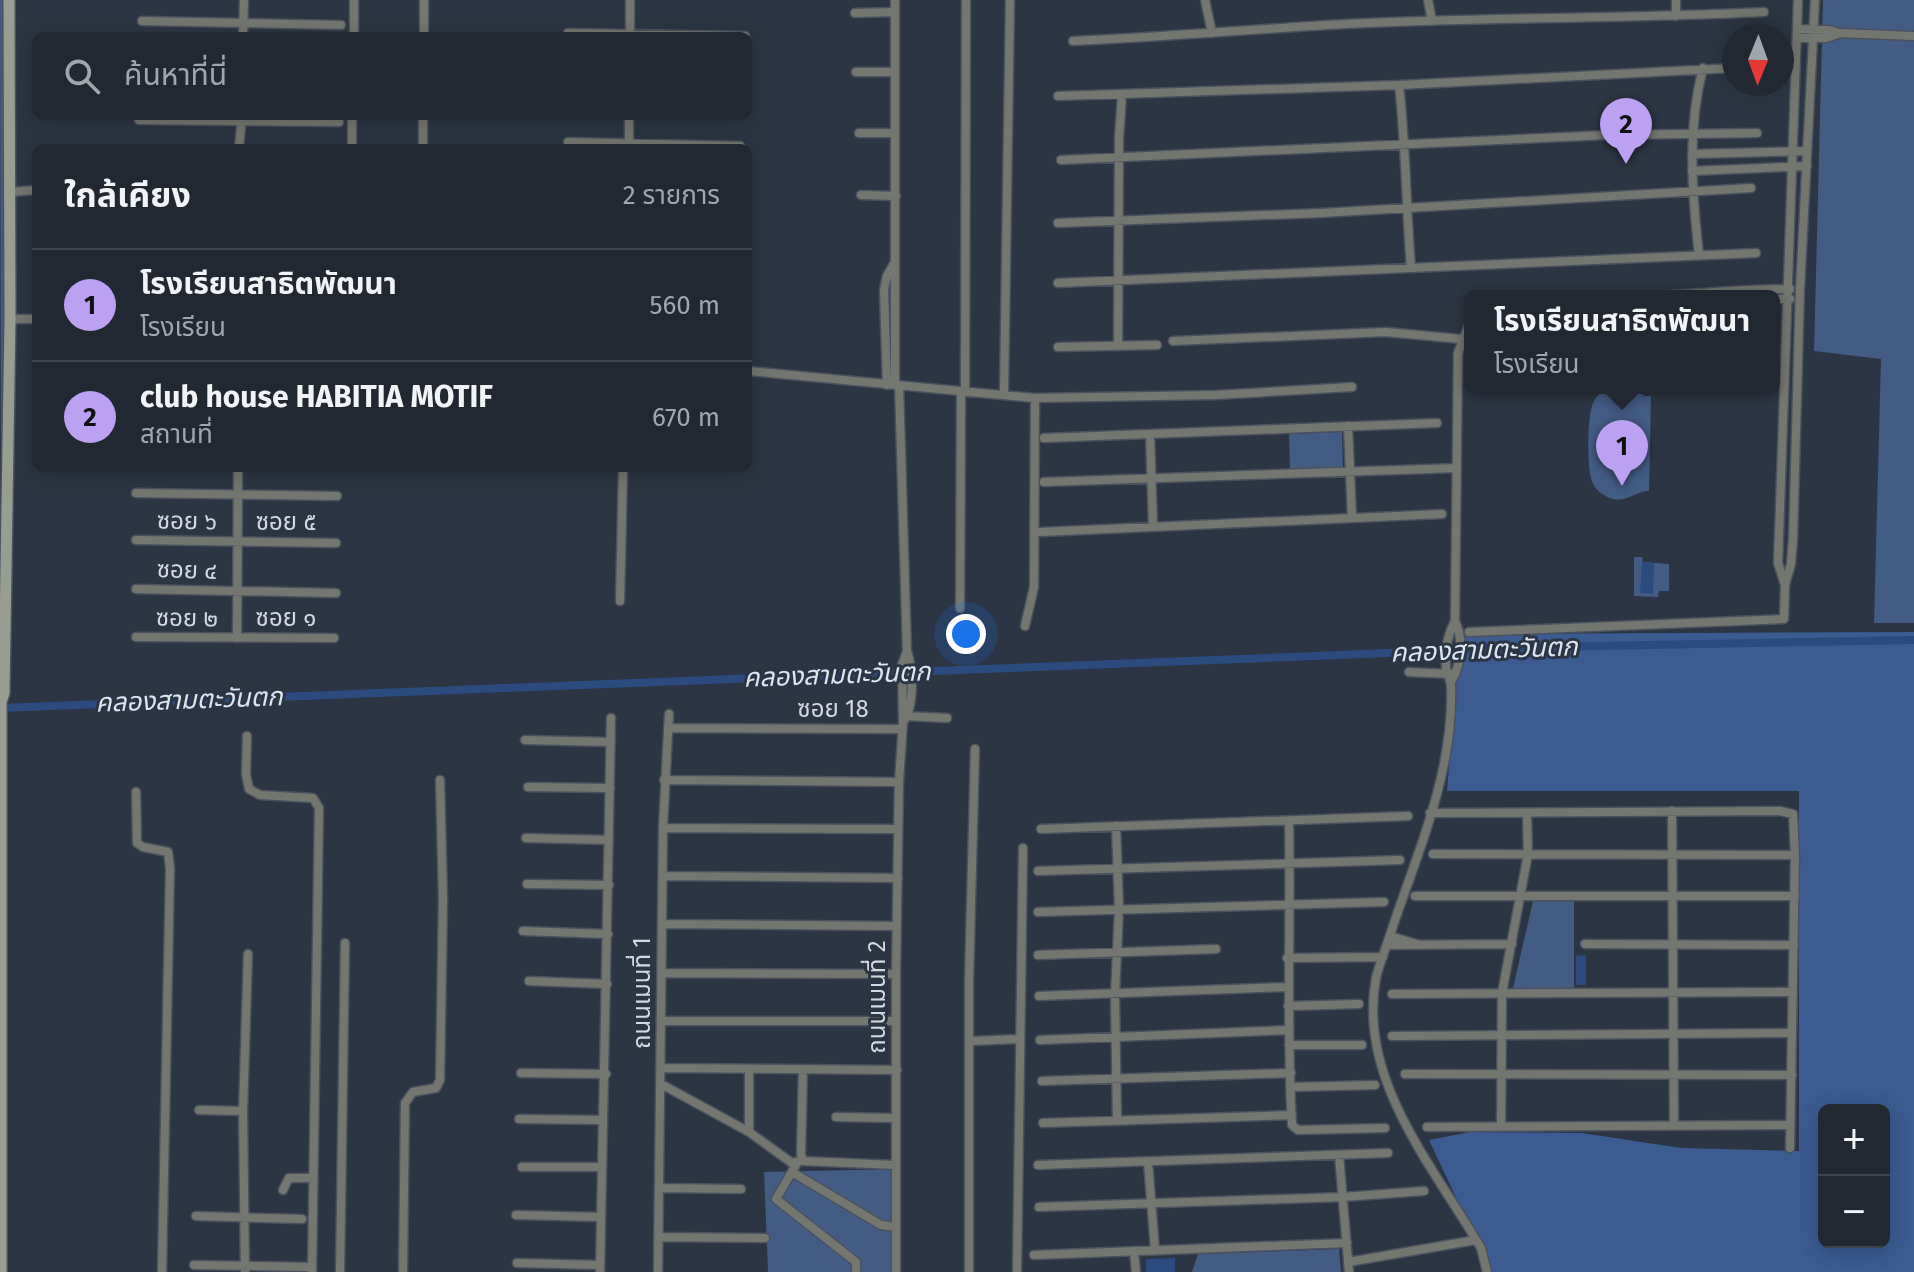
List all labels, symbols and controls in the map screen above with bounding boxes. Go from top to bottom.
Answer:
north arrow [1722,24,1794,96]
search box [32,32,752,120]
icon: search [60,54,104,98]
text: ค้นหาที่นี่ [124,57,227,93]
pin: 2 [1600,98,1652,164]
text: ใกล้เคียง [64,175,191,216]
text: 2 รายการ [623,180,720,211]
text: โรงเรียนสาธิตพัฒนา [140,266,397,302]
text: 1 [84,290,96,321]
text: 560 m [649,290,720,321]
popup [1464,290,1780,394]
text: โรงเรียนสาธิตพัฒนา [1494,303,1750,339]
text: โรงเรียน [140,312,226,343]
text: โรงเรียน [1494,349,1580,380]
text: club house HABITIA MOTIF [140,379,493,415]
text: 2 [83,402,97,433]
text: 670 m [652,402,720,433]
text: สถานที่ [140,419,213,450]
pin: 1 [1596,420,1648,486]
street label: ซอย ๖ [157,506,217,536]
street label: ซอย ๕ [256,508,316,536]
street label: ซอย ๔ [156,555,218,585]
street label: ซอย ๒ [156,603,218,633]
street label: ซอย ๑ [256,604,316,632]
your location [946,614,986,654]
water label: คลองสามตะวันตก [1390,631,1580,669]
water label: คลองสามตะวันตก [743,656,933,694]
water label: คลองสามตะวันตก [95,681,285,719]
street label: ซอย 18 [797,695,869,723]
street label: ถนนเมนที่ 1 [625,937,656,1049]
street label: ถนนเมนที่ 2 [860,940,891,1054]
map controls [1818,1104,1890,1248]
button: + [1818,1104,1890,1176]
button: − [1818,1176,1890,1248]

